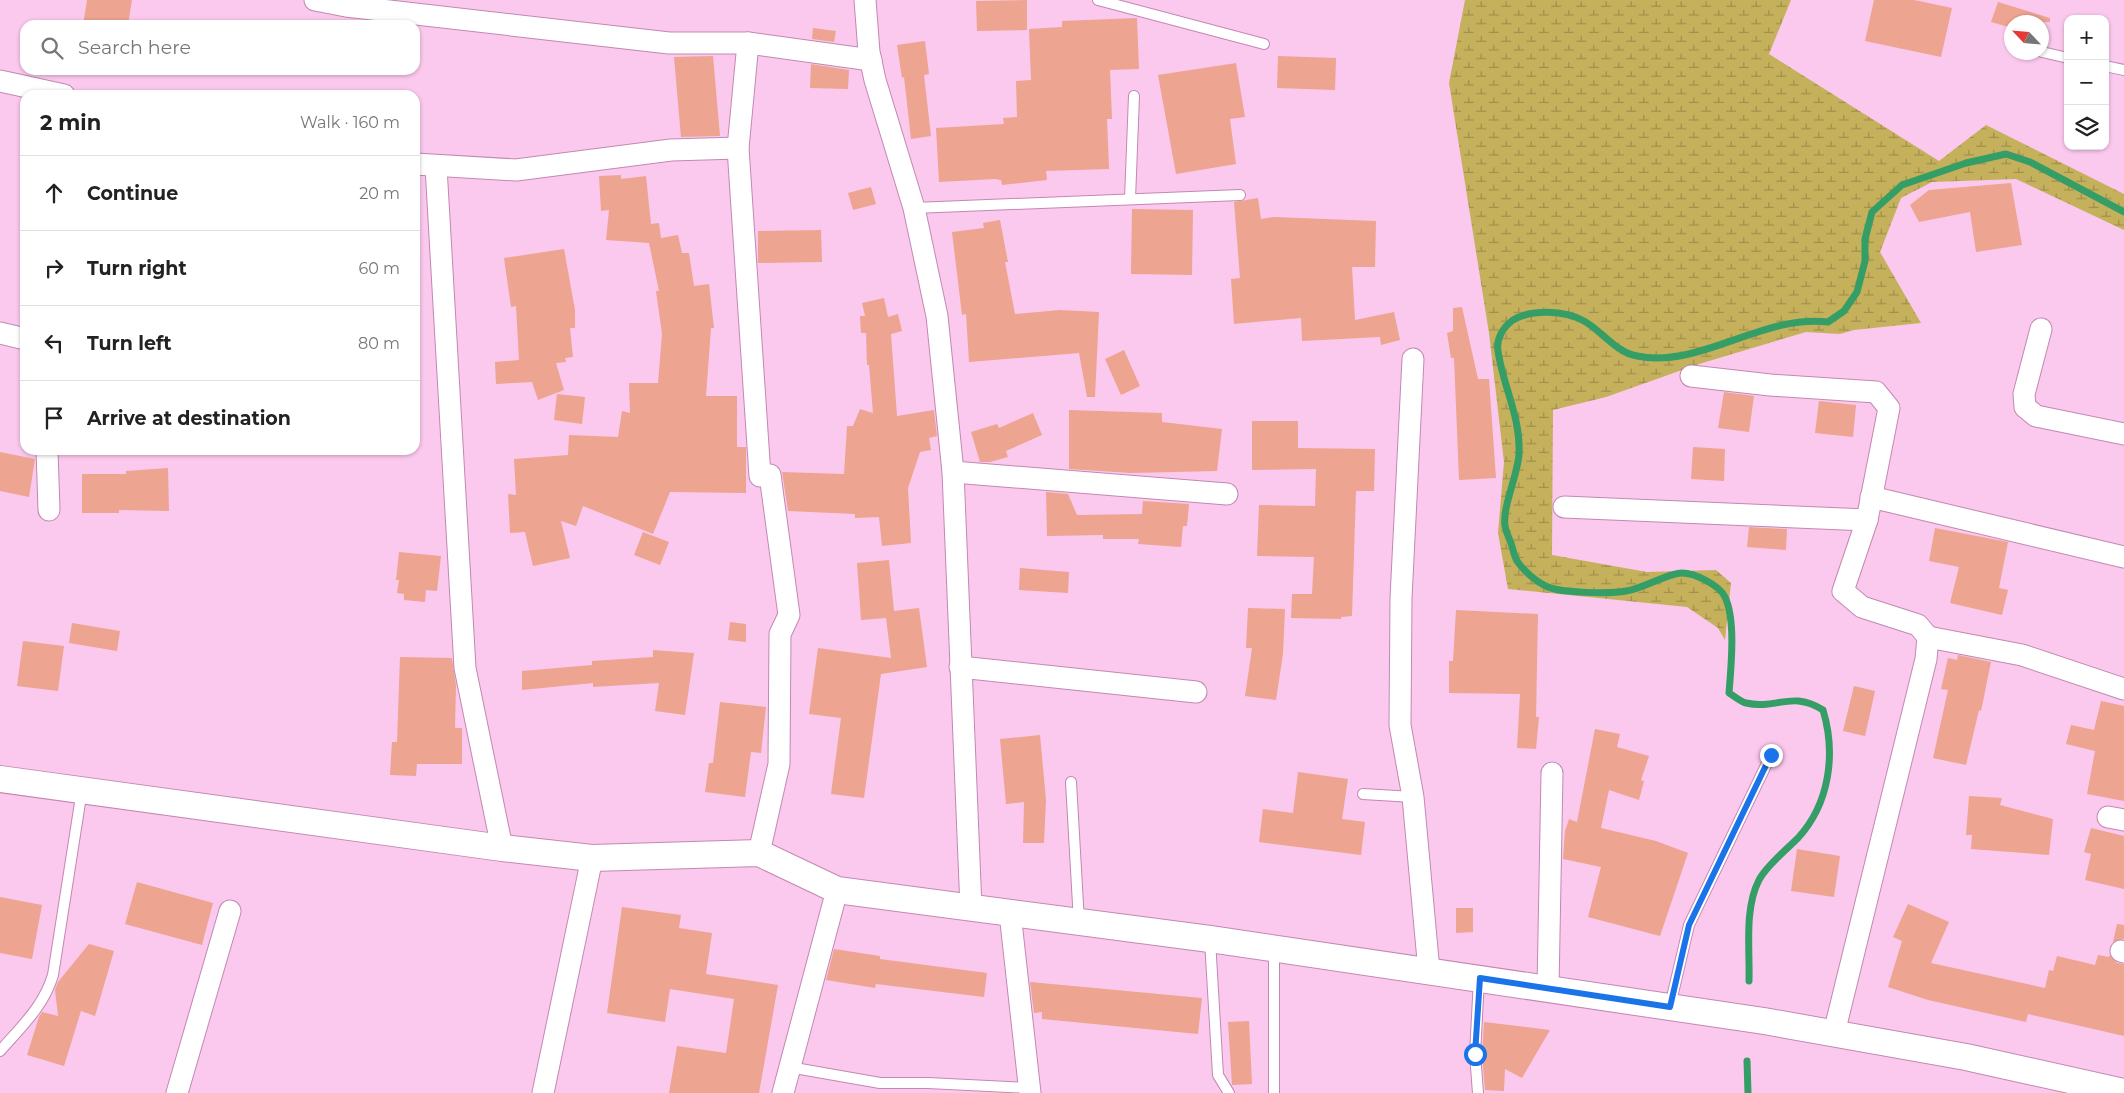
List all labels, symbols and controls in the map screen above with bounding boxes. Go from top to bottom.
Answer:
north arrow [2004,15,2049,60]
map controls [2064,15,2109,150]
button: + [2064,15,2109,60]
search box [20,20,420,75]
icon: search [38,34,66,62]
text: Search here [78,36,191,59]
button: − [2064,60,2109,105]
button: layers [2064,105,2109,150]
text: 2 min [40,110,101,135]
text: Walk · 160 m [300,113,400,132]
icon: ahead [40,179,68,207]
text: Continue [87,182,178,205]
text: 20 m [359,184,400,203]
icon: right [40,254,68,282]
text: Turn right [87,257,187,280]
text: 60 m [358,259,400,278]
icon: left [40,329,68,357]
text: Turn left [87,332,172,355]
text: 80 m [358,334,400,353]
icon: arrive [40,404,68,432]
text: Arrive at destination [87,407,291,430]
route end [1760,744,1783,767]
route start [1464,1043,1487,1066]

